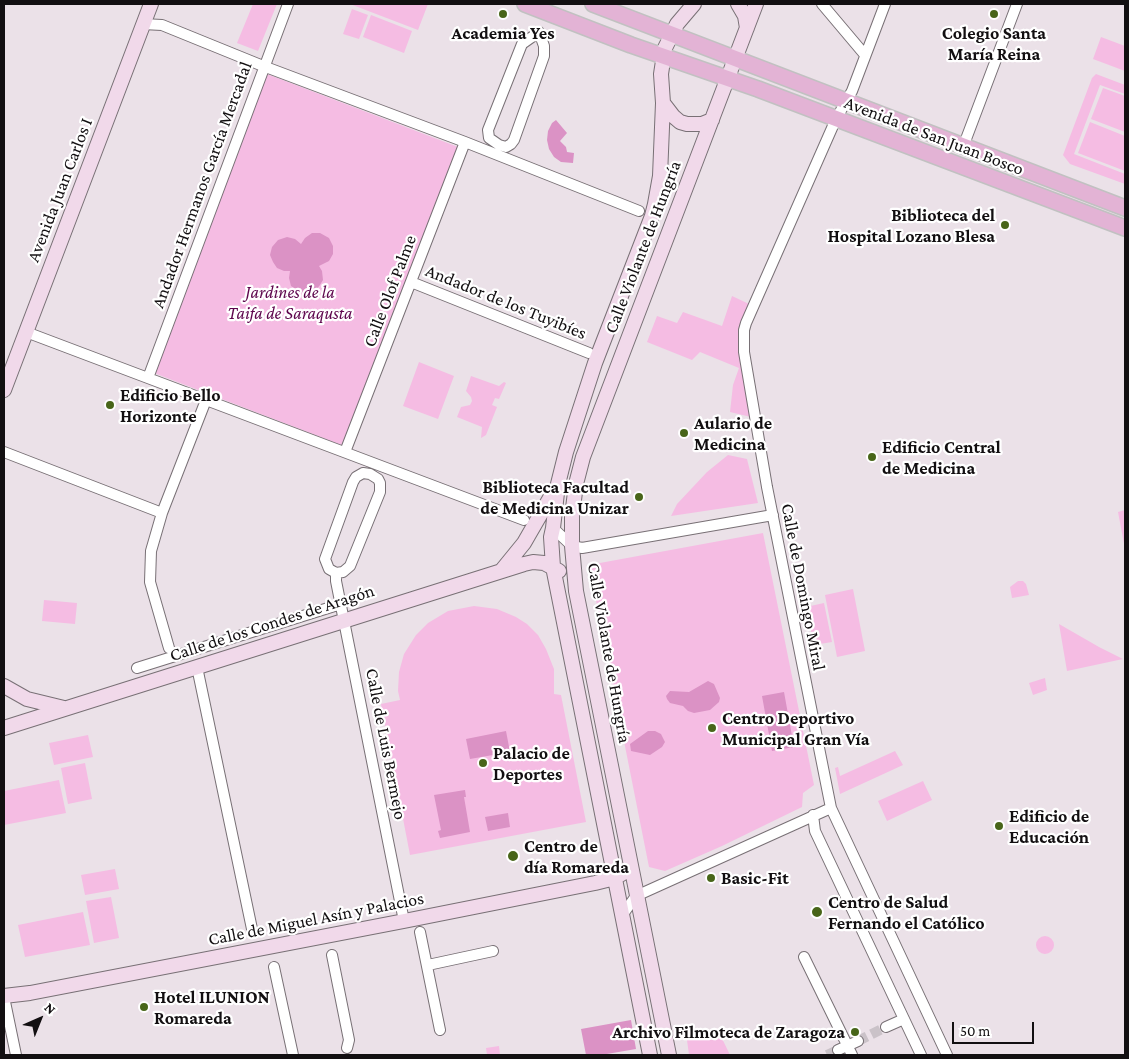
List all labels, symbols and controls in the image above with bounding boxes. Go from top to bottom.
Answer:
marker: Academia Yes [497,8,509,20]
marker: Colegio Santa María Reina [988,8,1000,20]
place label: Academia Yes [451,22,555,44]
place label: Colegio Santa María Reina [942,22,1046,64]
street label: Andador Hermanos García Mercadal [147,59,257,311]
street label: Avenida de San Juan Bosco [841,92,1027,180]
street label: Avenida Juan Carlos I [23,115,97,265]
street label: Calle Violante de Hungría [600,158,686,336]
place label: Biblioteca del Hospital Lozano Blesa [827,204,995,246]
marker: Biblioteca del Hospital Lozano Blesa [999,219,1011,231]
street label: Calle Olof Palme [359,232,421,350]
street label: Andador de los Tuyibíes [422,260,590,344]
park label: Jardines de la Taifa de Saraqusta [227,281,353,324]
place label: Edificio Bello Horizonte [120,384,221,426]
marker: Edificio Bello Horizonte [104,399,116,411]
place label: Aulario de Medicina [694,412,772,454]
marker: Aulario de Medicina [678,427,690,439]
place label: Edificio Central de Medicina [882,436,1001,478]
marker: Edificio Central de Medicina [866,451,878,463]
place label: Biblioteca Facultad de Medicina Unizar [480,476,629,518]
marker: Biblioteca Facultad de Medicina Unizar [633,491,645,503]
street label: Calle de Domingo Miral [776,502,830,672]
street label: Calle Violante de Hungría [582,561,636,745]
street label: Calle de los Condes de Aragón [167,580,377,666]
street label: Calle de Luis Bermejo [361,666,411,822]
place label: Centro Deportivo Municipal Gran Vía [722,707,870,750]
marker: Centro Deportivo Municipal Gran Vía [706,722,718,734]
place label: Palacio de Deportes [493,742,570,784]
marker: Palacio de Deportes [477,757,489,769]
place label: Edificio de Educación [1009,805,1089,848]
marker: Edificio de Educación [993,820,1005,832]
place label: Centro de día Romareda [524,835,629,878]
marker: Centro de día Romareda [506,849,520,863]
place label: Basic-Fit [721,867,789,889]
marker: Basic-Fit [705,872,717,884]
street label: Calle de Miguel Asín y Palacios [206,887,426,951]
place label: Centro de Salud Fernando el Católico [828,891,985,934]
marker: Centro de Salud Fernando el Católico [810,905,824,919]
place label: Hotel ILUNION Romareda [154,986,270,1028]
north arrow [15,994,65,1044]
text: N [41,999,59,1017]
marker: Hotel ILUNION Romareda [138,1001,150,1013]
scale bar [954,1012,1036,1044]
place label: Archivo Filmoteca de Zaragoza [612,1021,845,1043]
text: 50 m [960,1023,990,1039]
marker: Archivo Filmoteca de Zaragoza [849,1026,861,1038]

